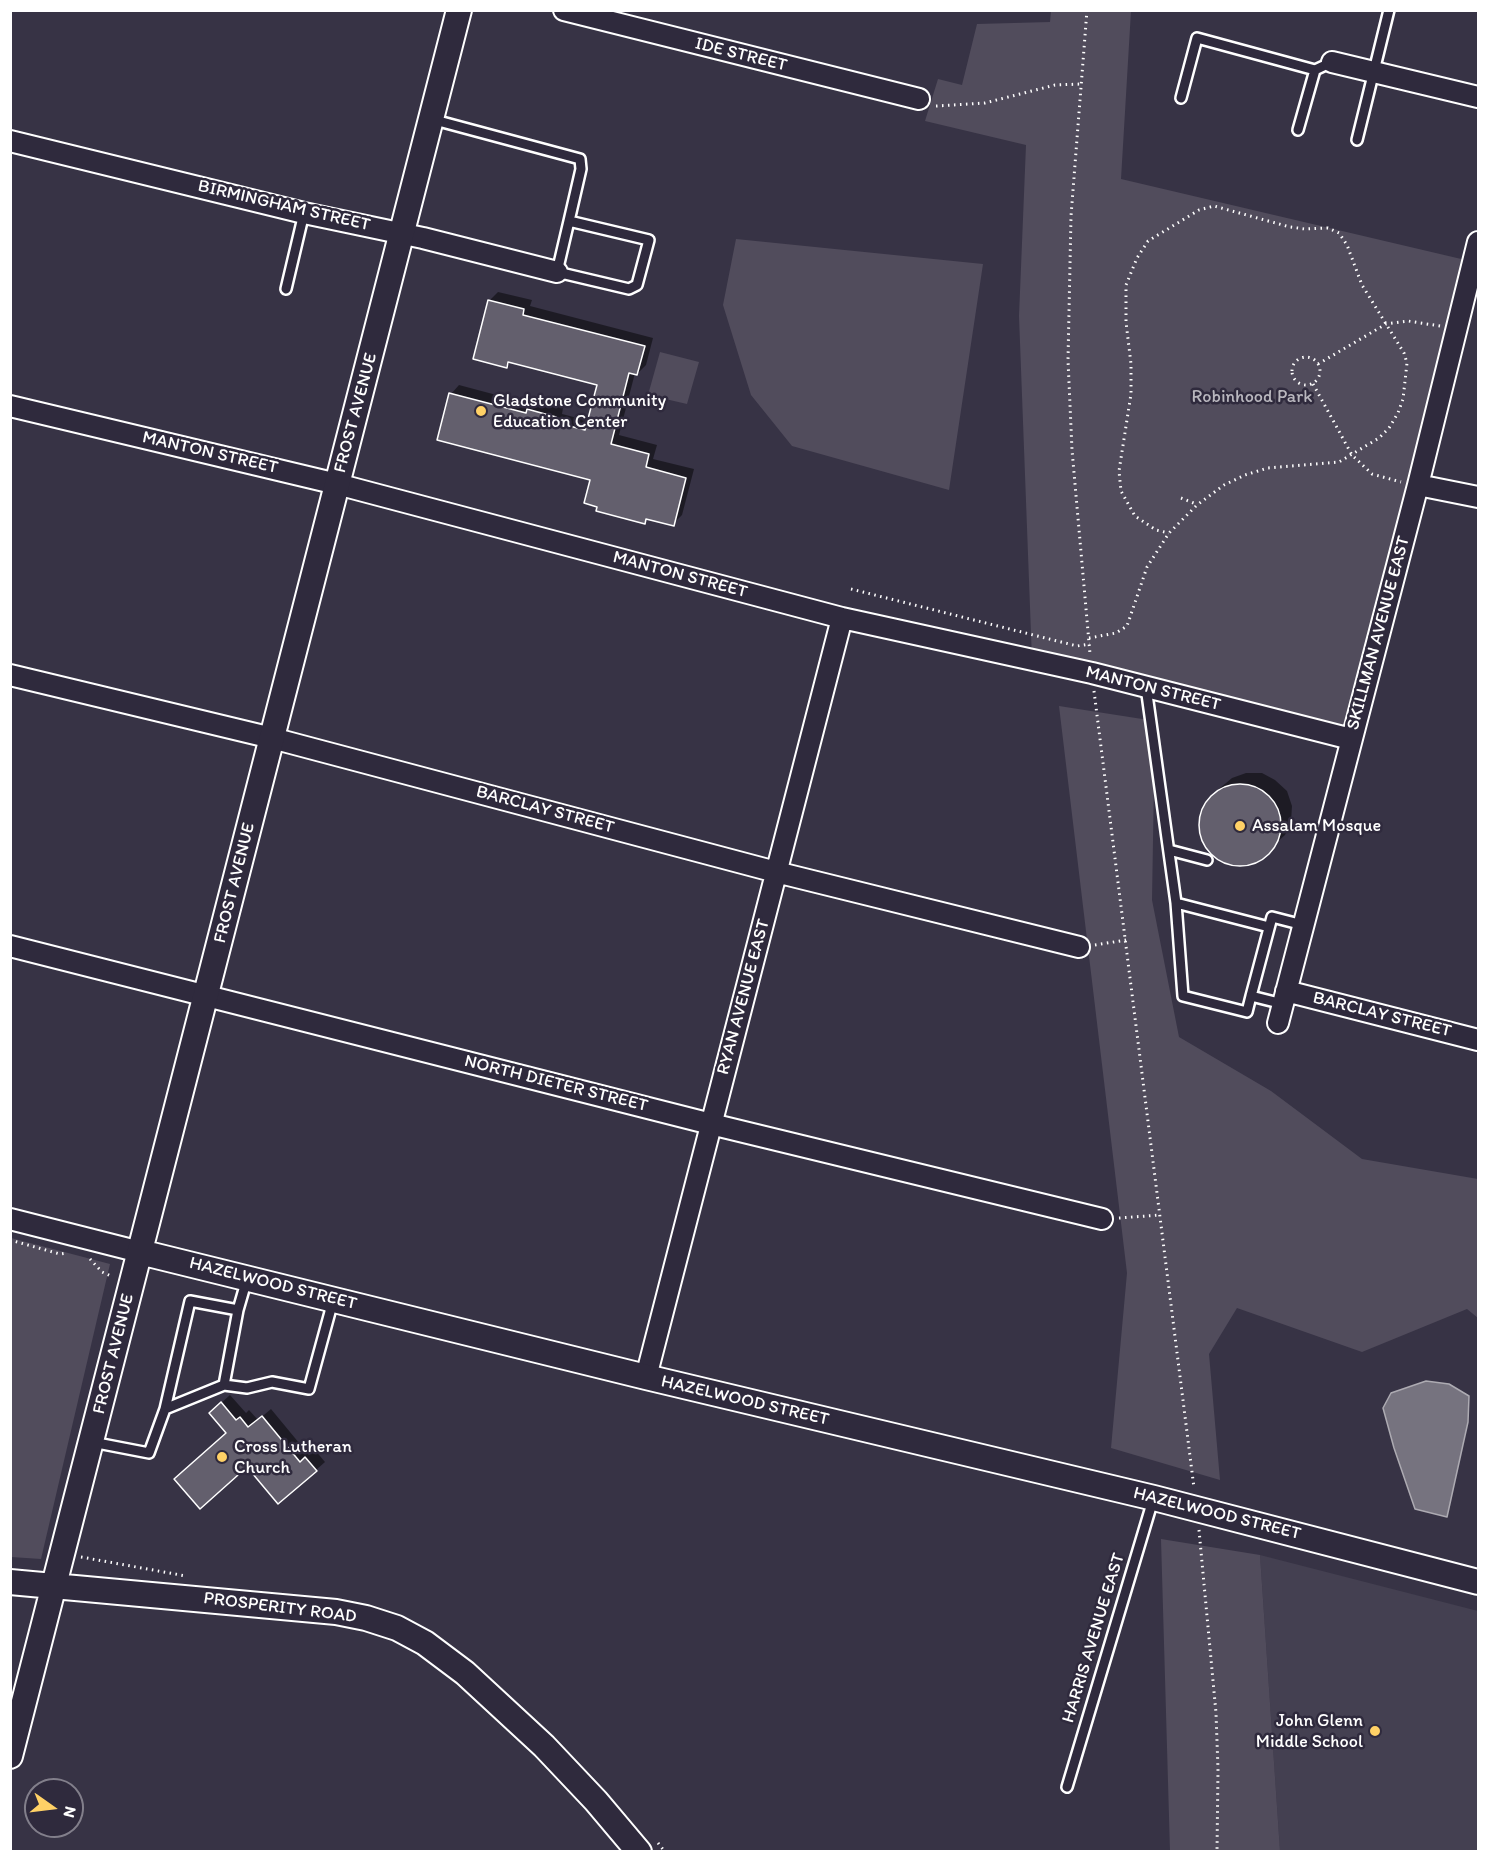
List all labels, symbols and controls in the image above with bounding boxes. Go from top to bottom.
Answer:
street label: IDE STREET [693,33,789,77]
street label: BIRMINGHAM STREET [196,176,372,236]
street label: FROST AVENUE [330,351,382,475]
park label: Robinhood Park [1192,386,1312,408]
place label: Gladstone Community Education Center [493,390,666,432]
marker: Gladstone Community Education Center [474,404,488,418]
street label: MANTON STREET [140,427,280,479]
street label: SKILLMAN AVENUE EAST [1343,534,1415,732]
street label: MANTON STREET [610,547,750,603]
street label: MANTON STREET [1083,662,1223,716]
street label: BARCLAY STREET [474,781,616,839]
place label: Assalam Mosque [1252,815,1381,837]
marker: Assalam Mosque [1233,819,1247,833]
street label: FROST AVENUE [210,821,260,945]
street label: RYAN AVENUE EAST [713,917,775,1077]
street label: BARCLAY STREET [1310,987,1454,1043]
street label: NORTH DIETER STREET [462,1051,650,1117]
street label: HAZELWOOD STREET [187,1253,359,1315]
street label: FROST AVENUE [89,1292,139,1416]
street label: HAZELWOOD STREET [659,1371,831,1431]
place label: Cross Lutheran Church [234,1436,352,1478]
marker: Cross Lutheran Church [215,1450,229,1464]
street label: HAZELWOOD STREET [1131,1483,1303,1545]
street label: HARRIS AVENUE EAST [1058,1551,1130,1725]
street label: PROSPERITY ROAD [202,1588,358,1628]
place label: John Glenn Middle School [1256,1710,1363,1752]
marker: John Glenn Middle School [1368,1724,1382,1738]
north arrow [24,1778,84,1838]
text: N [59,1804,81,1820]

